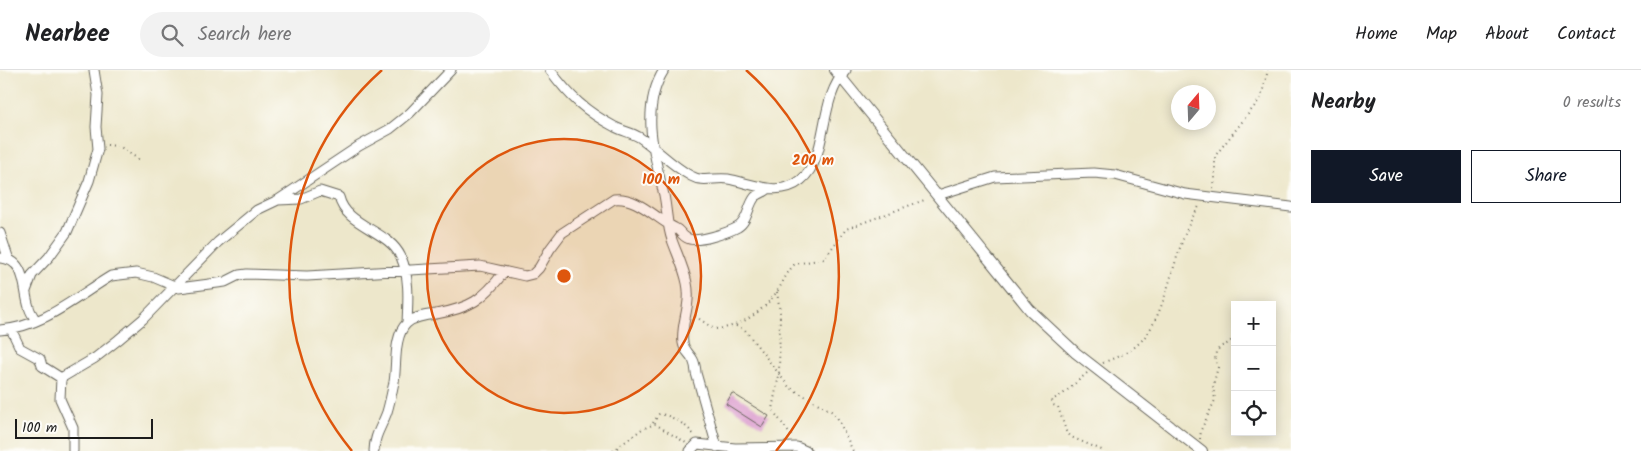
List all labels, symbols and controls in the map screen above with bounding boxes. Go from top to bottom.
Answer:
search box [140,12,490,57]
text: Nearbee [25,15,110,54]
text: Search here [198,20,292,50]
text: Home [1355,20,1398,49]
text: Map [1426,20,1457,49]
text: About [1485,20,1529,49]
text: Contact [1557,20,1616,49]
icon: search [158,21,186,49]
north arrow [1171,85,1216,130]
text: Nearby [1311,86,1376,119]
text: 0 results [1563,90,1621,115]
text: 200 m [792,149,834,173]
button: Save [1311,150,1461,203]
button: Share [1471,150,1621,203]
text: 100 m [642,168,680,192]
centre of rings [555,267,573,285]
map controls [1231,301,1276,436]
button: + [1231,301,1276,346]
button: − [1231,346,1276,391]
button: locate [1231,391,1276,436]
scale bar [15,416,152,439]
text: 100 m [22,417,57,439]

